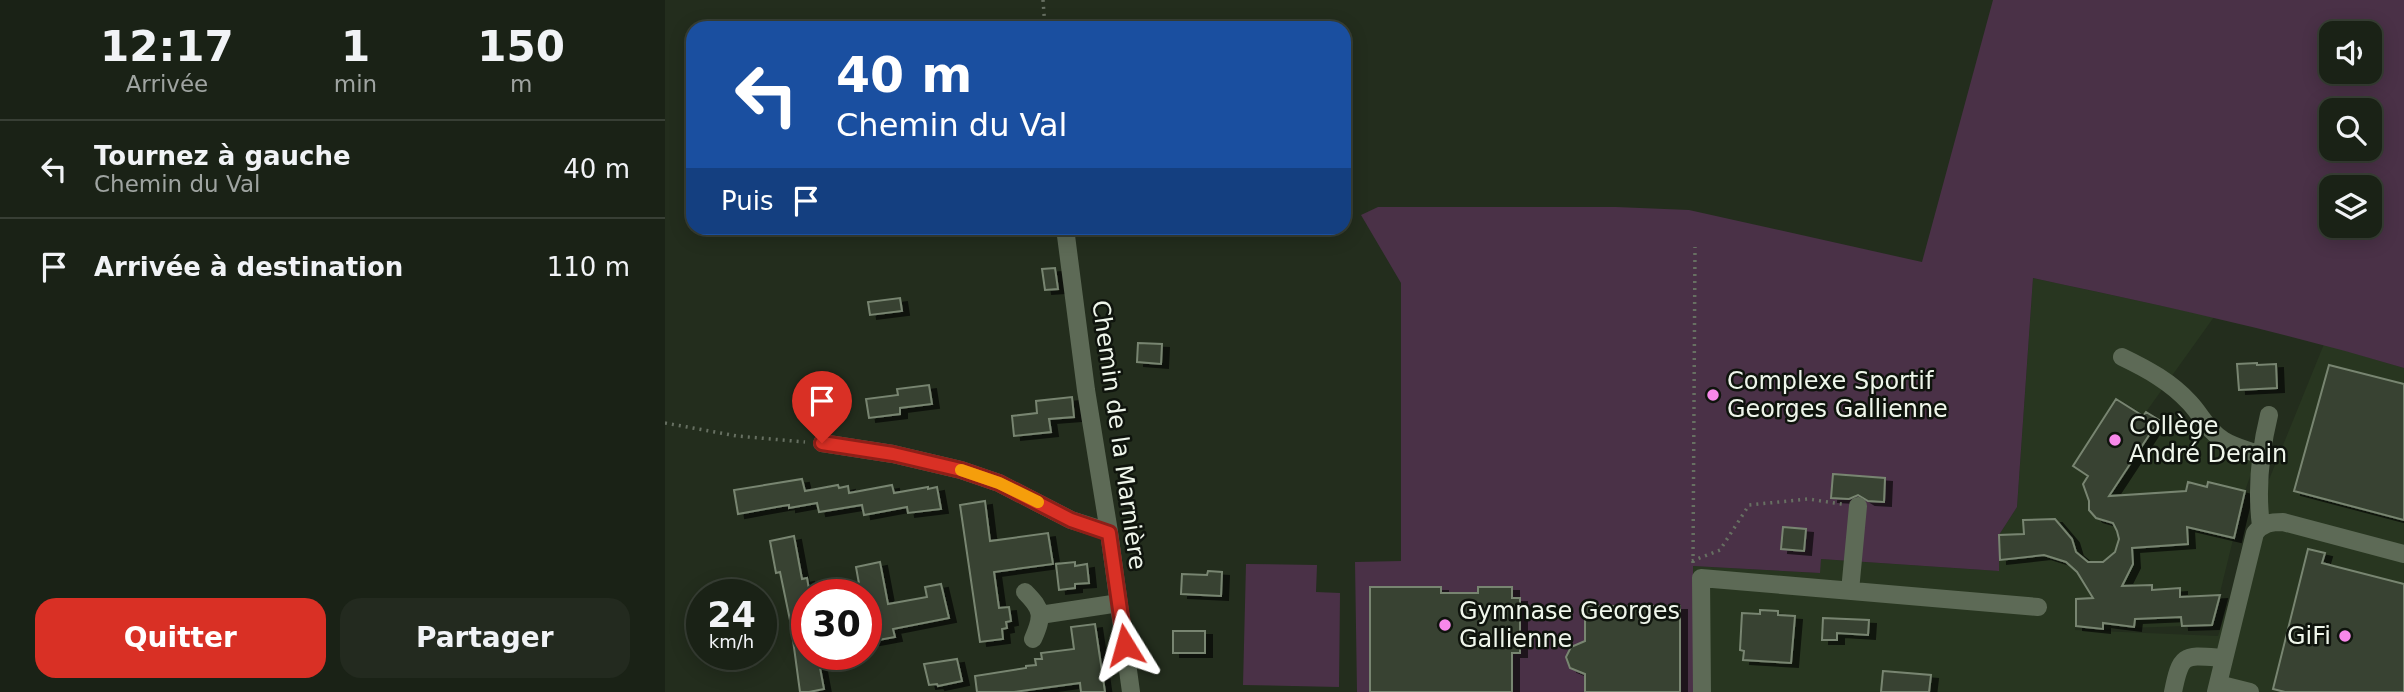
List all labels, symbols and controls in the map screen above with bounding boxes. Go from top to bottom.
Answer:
map controls [2319,21,2382,238]
button: sound [2319,21,2382,84]
text: 12:17 [100,22,234,71]
text: 1 [341,22,370,71]
text: 150 [477,22,565,71]
text: 40 m [836,47,972,104]
icon: left [721,49,812,140]
text: Arrivée [126,71,208,97]
text: min [334,71,377,97]
text: m [510,71,532,97]
button: search [2319,98,2382,161]
text: Chemin du Val [836,106,1068,144]
text: Tournez à gauche [94,141,351,171]
icon: left [35,150,73,188]
text: 40 m [563,154,630,184]
text: Chemin du Val [94,171,260,197]
button: layers [2319,175,2382,238]
icon: arrive [787,182,825,220]
text: Puis [721,186,773,216]
icon: arrive [35,248,73,286]
text: Arrivée à destination [94,252,403,282]
text: 110 m [547,252,630,282]
street label: Chemin de la Marnière [1086,298,1152,572]
place label: Complexe Sportif Georges Gallienne [1727,367,1948,423]
pin [792,371,852,443]
icon: arrive [803,382,841,420]
marker: Complexe Sportif Georges Gallienne [1705,387,1721,403]
place label: Collège André Derain [2129,412,2287,468]
marker: Collège André Derain [2107,432,2123,448]
speed limit sign: 30 [791,579,882,670]
text: 24 [707,595,756,635]
place label: Gymnase Georges Gallienne [1459,597,1680,653]
button: Quitter [35,598,326,678]
button: Partager [340,598,630,678]
position arrow [1088,608,1162,682]
marker: Gymnase Georges Gallienne [1437,617,1453,633]
place label: GiFi [2287,622,2331,650]
marker: GiFi [2337,628,2353,644]
text: km/h [709,631,754,652]

